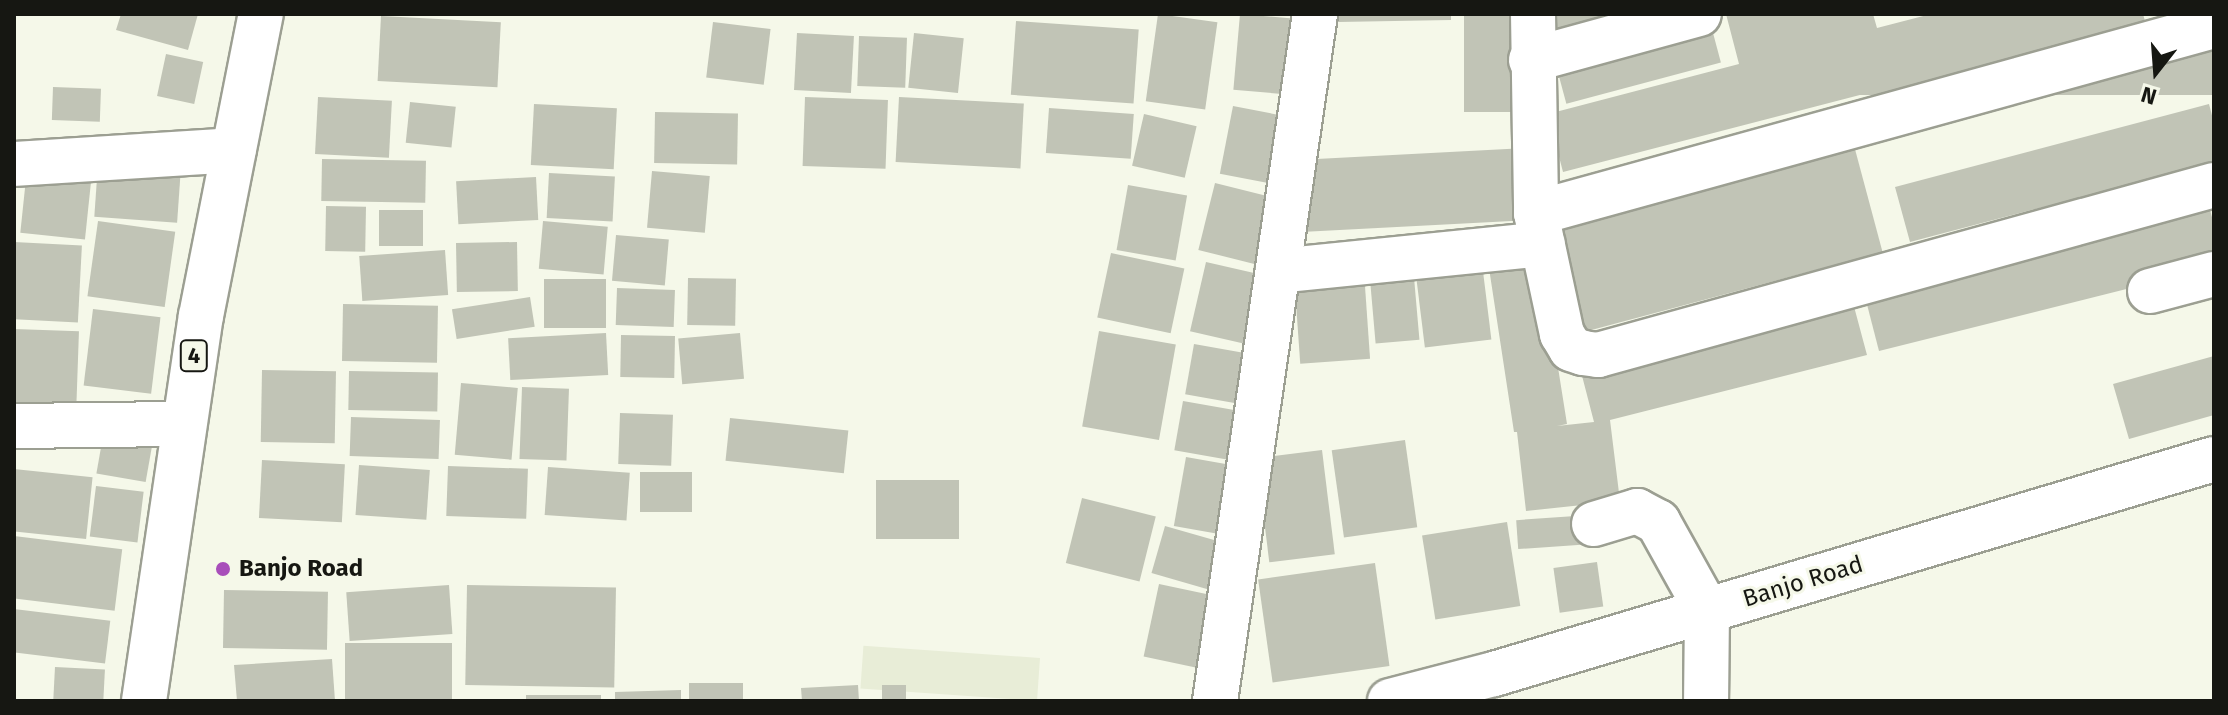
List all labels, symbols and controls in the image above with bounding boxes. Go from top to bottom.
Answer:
north arrow [2116,32,2196,112]
text: N [2138,80,2160,110]
road number: 4 [178,338,210,374]
street label: Banjo Road [1739,550,1867,614]
place label: Banjo Road [239,555,363,583]
marker: Banjo Road [214,560,232,578]

